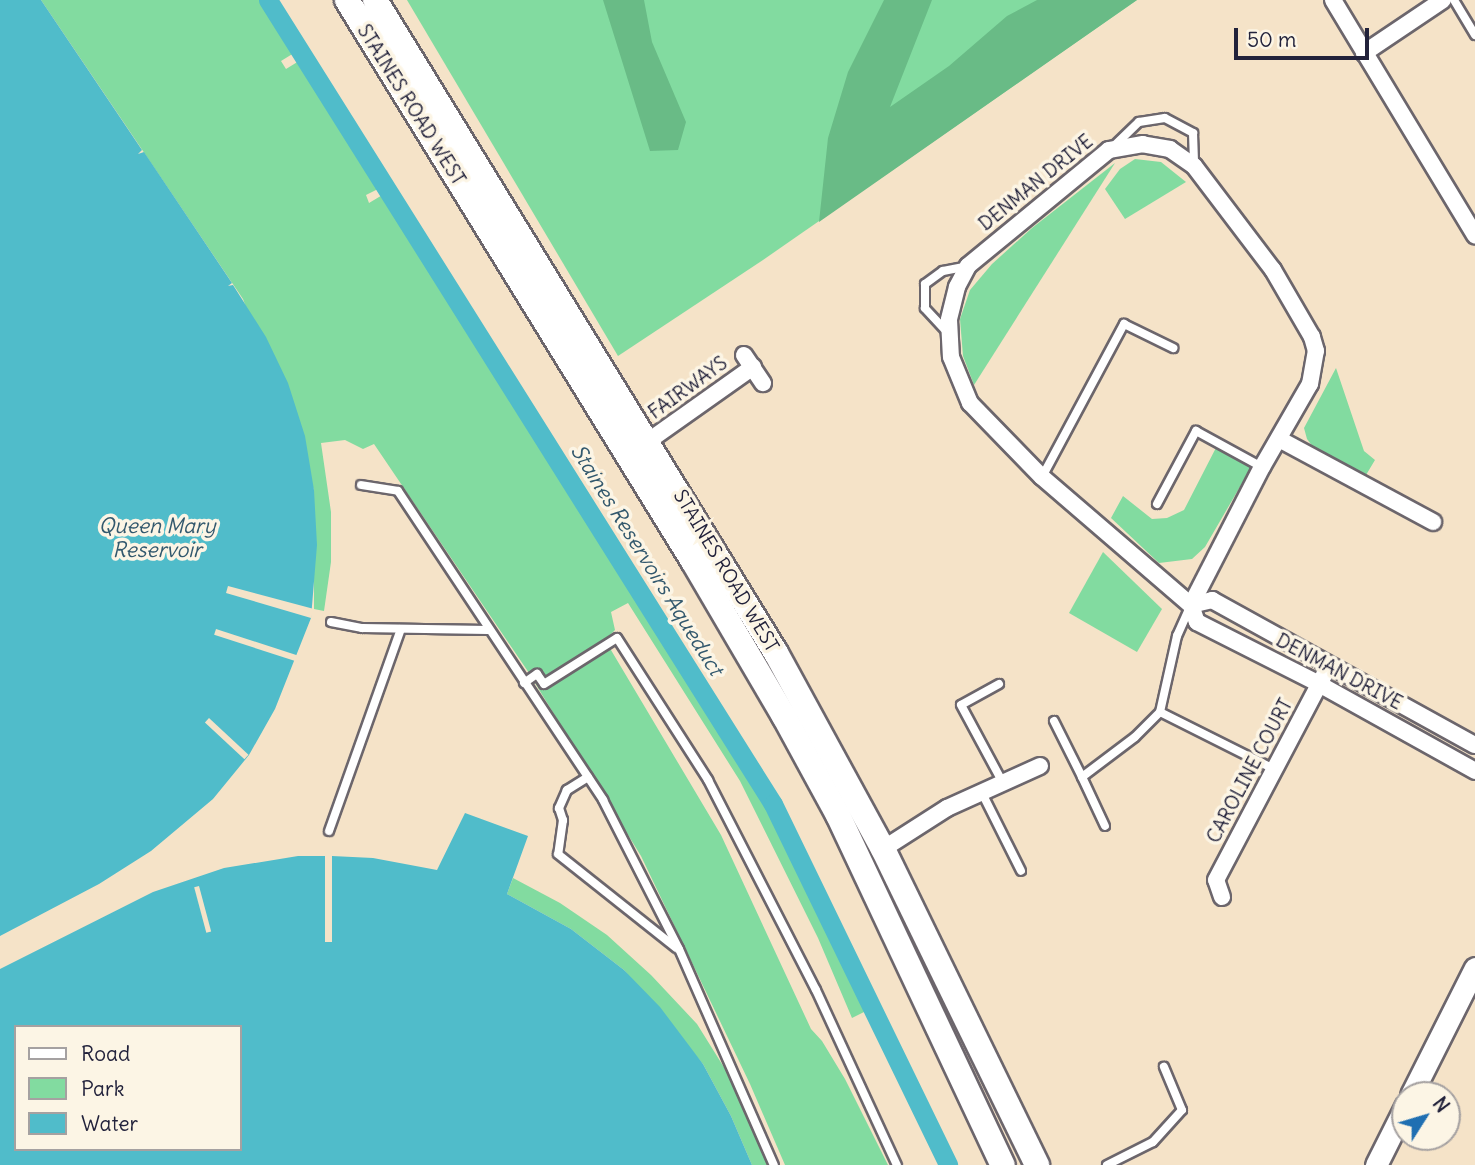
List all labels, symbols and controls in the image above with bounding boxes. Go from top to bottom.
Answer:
scale bar [1237,14,1372,58]
street label: STAINES ROAD WEST [352,20,470,190]
text: 50 m [1247,26,1296,53]
street label: DENMAN DRIVE [974,130,1098,236]
street label: FAIRWAYS [644,352,732,424]
water label: Staines Reservoirs Aqueduct [565,440,729,680]
street label: STAINES ROAD WEST [669,486,783,656]
water label: Queen Mary Reservoir [98,513,216,563]
street label: DENMAN DRIVE [1272,629,1406,715]
street label: CAROLINE COURT [1202,695,1298,847]
legend [14,1025,242,1151]
text: Road [81,1040,130,1067]
text: Park [81,1075,124,1102]
north arrow [1391,1081,1461,1151]
text: N [1428,1092,1455,1117]
text: Water [81,1110,138,1137]

